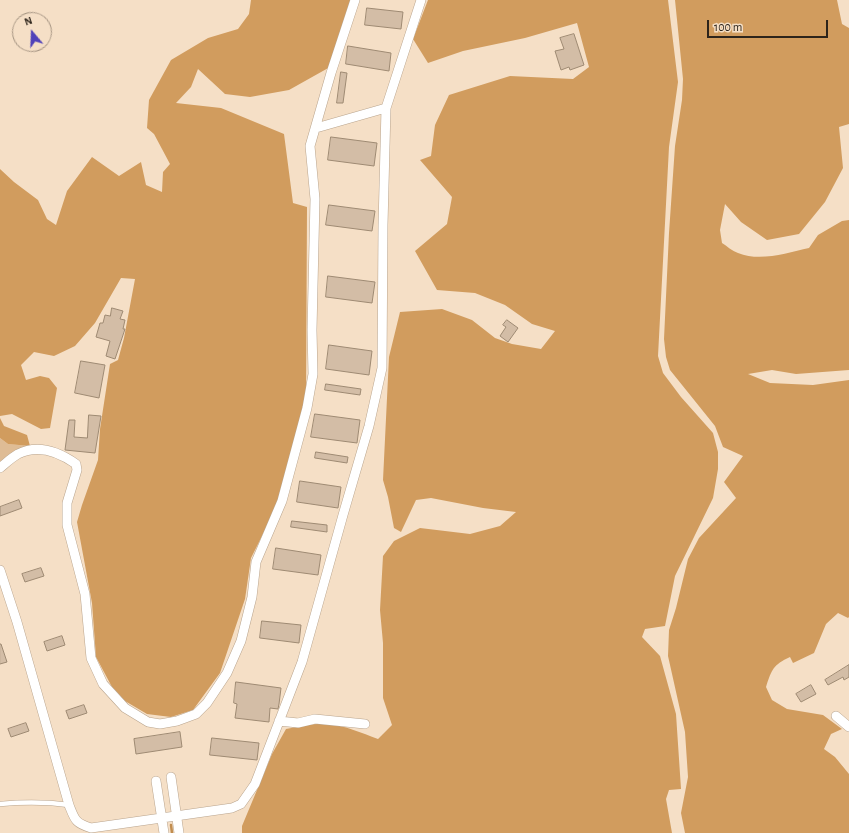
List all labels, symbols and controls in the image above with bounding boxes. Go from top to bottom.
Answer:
north arrow [12,12,52,52]
scale bar [709,12,830,38]
text: N [23,15,34,28]
text: 100 m [714,21,742,33]

